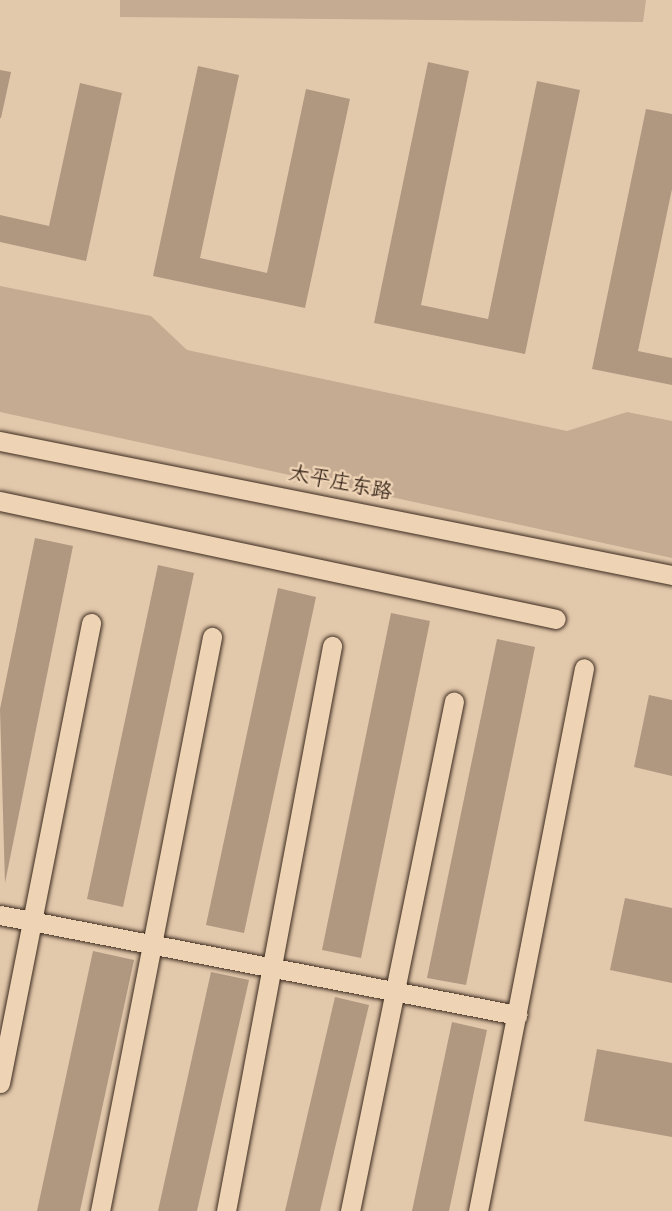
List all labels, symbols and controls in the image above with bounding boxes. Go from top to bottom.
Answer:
street label: 太平庄东路 [286,464,394,508]

